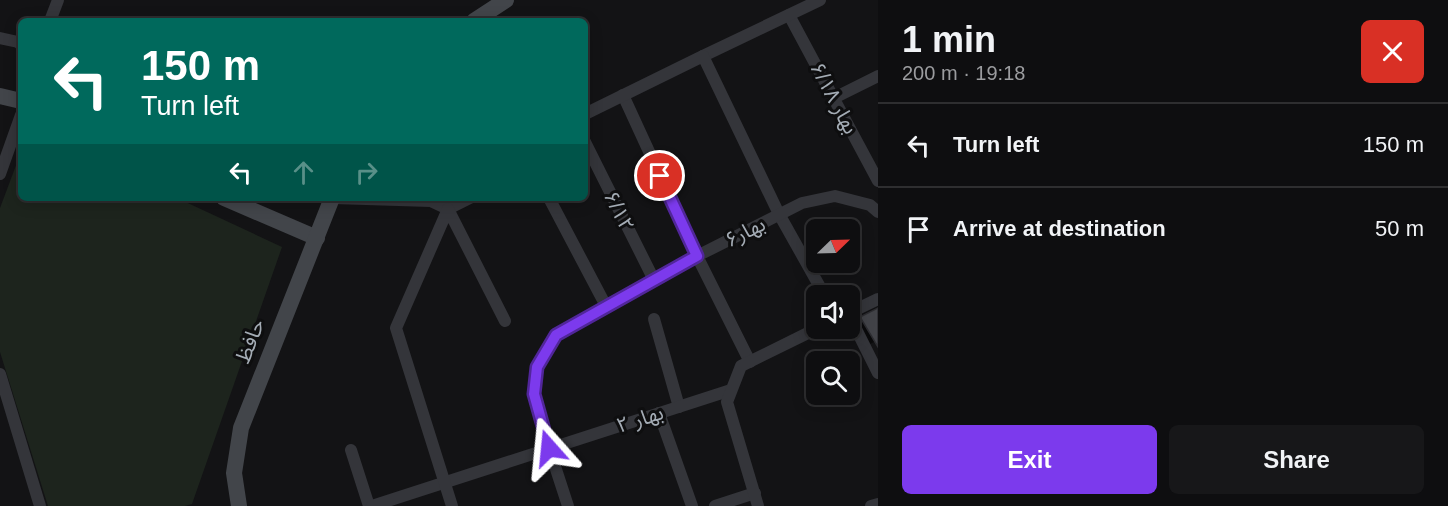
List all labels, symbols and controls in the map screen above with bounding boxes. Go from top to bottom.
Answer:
text: 1 min [902,19,996,60]
button: close [1361,20,1424,83]
icon: left [42,42,120,120]
text: 150 m [141,42,260,89]
street label: بهار ۶/۱۸ [805,58,863,138]
text: 200 m · 19:18 [902,62,1025,84]
text: Turn left [141,91,239,121]
icon: left [902,129,935,162]
text: Turn left [953,132,1039,157]
text: 150 m [1363,132,1424,157]
pin [634,150,685,201]
icon: left [224,156,257,189]
icon: ahead [287,156,320,189]
icon: right [350,156,383,189]
icon: arrive [643,159,676,192]
street label: ۶/۱۲ [600,187,639,235]
street label: بهار۶ [721,212,769,252]
icon: arrive [902,213,935,246]
text: Arrive at destination [953,216,1166,241]
text: 50 m [1375,216,1424,241]
north arrow [806,219,860,273]
map controls [806,219,860,405]
button: sound [806,285,860,339]
street label: حافظ [230,315,269,366]
button: search [806,351,860,405]
street label: بهار ۲ [613,400,667,438]
position arrow [517,416,581,480]
button: Exit [902,425,1157,494]
button: Share [1169,425,1424,494]

